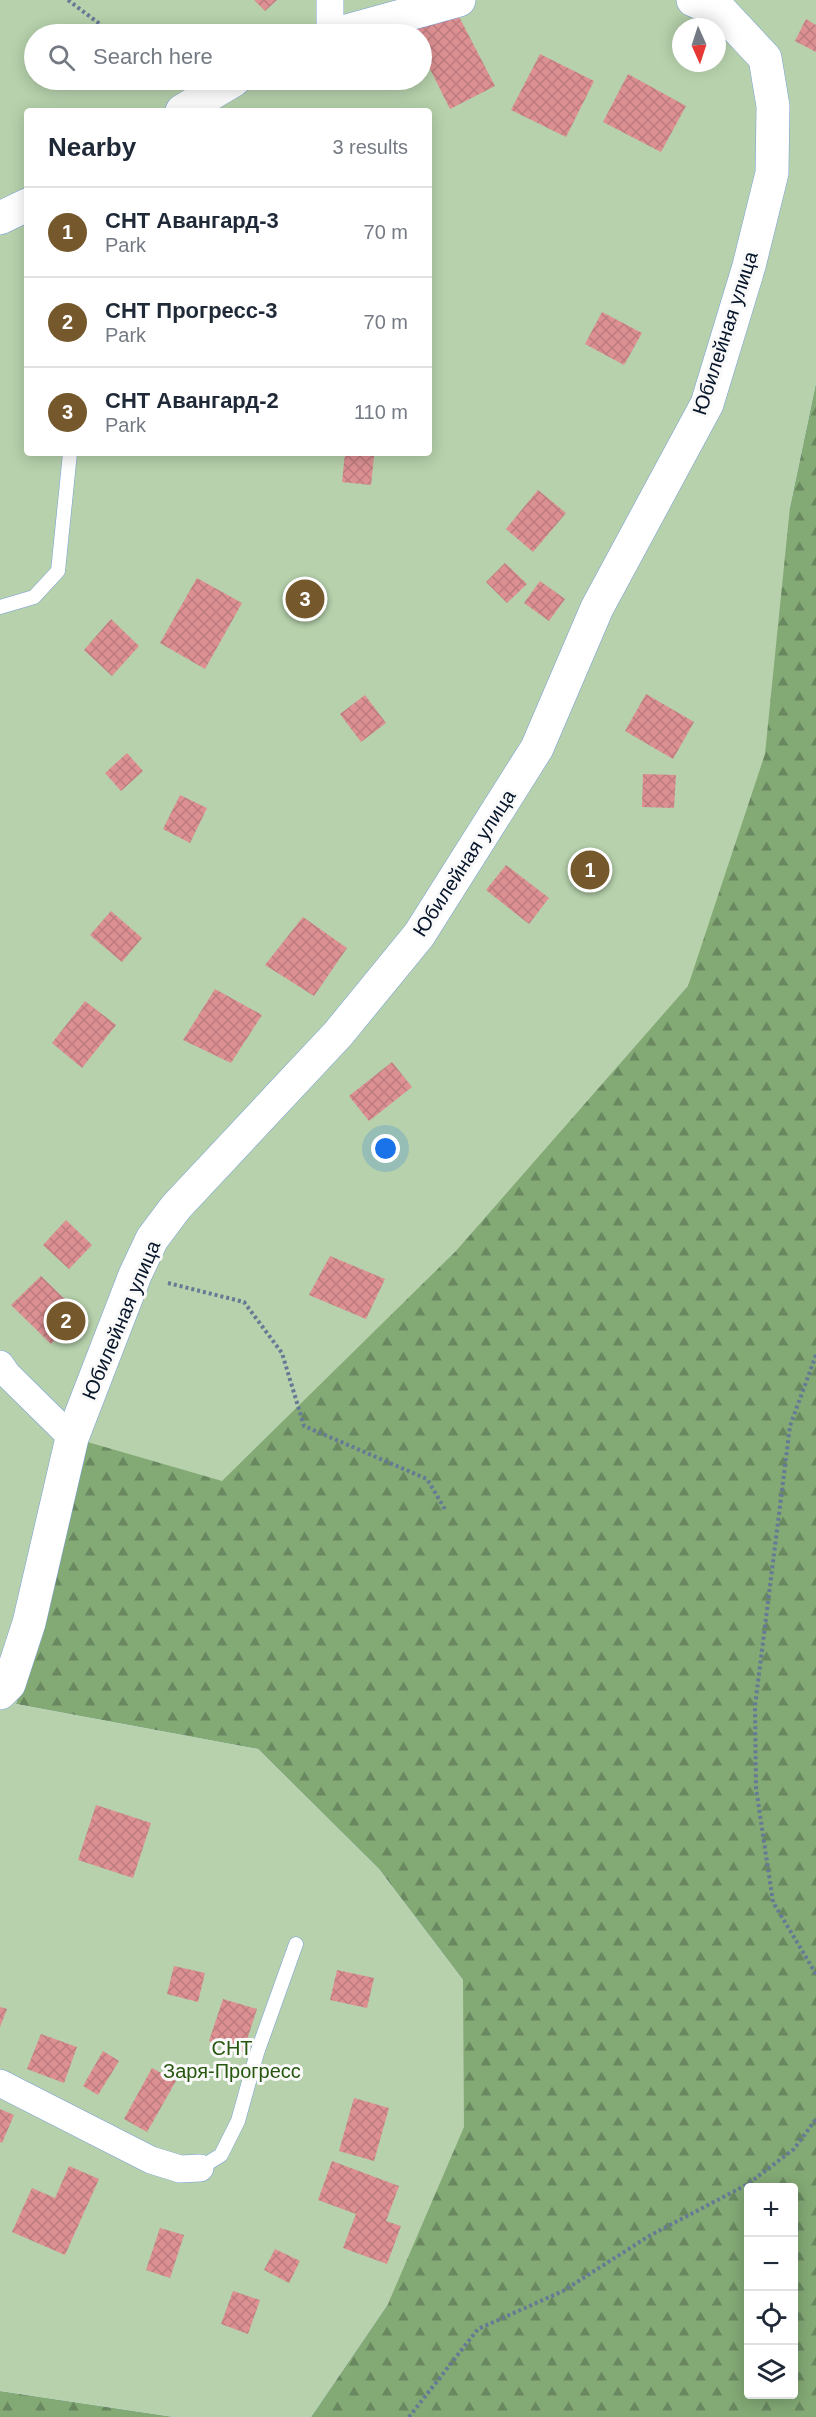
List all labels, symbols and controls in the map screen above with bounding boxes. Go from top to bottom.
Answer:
north arrow [672,18,726,72]
search box [24,24,432,90]
icon: search [45,41,78,74]
text: Search here [93,44,213,69]
text: Nearby [48,132,136,162]
text: 3 results [332,136,408,158]
text: СНТ Авангард-3 [105,208,279,233]
text: 1 [62,221,73,243]
text: 70 m [364,221,408,243]
text: Park [105,234,146,256]
street label: Юбилейная улица [688,248,762,417]
text: СНТ Прогресс-3 [105,298,278,323]
text: 2 [62,311,73,333]
text: 70 m [364,311,408,333]
text: Park [105,324,146,346]
text: СНТ Авангард-2 [105,388,279,413]
text: 3 [62,401,73,423]
text: 110 m [354,401,408,423]
text: Park [105,414,146,436]
pin: 3 [286,576,324,622]
street label: Юбилейная улица [408,785,520,940]
pin: 1 [570,848,610,892]
your location [371,1134,400,1163]
street label: Юбилейная улица [78,1237,165,1403]
pin: 2 [46,1298,86,1344]
park label: СНТ Заря-Прогресс [163,2037,301,2082]
map controls [744,2183,798,2399]
button: + [744,2183,798,2237]
button: − [744,2237,798,2291]
button: locate [744,2291,798,2345]
button: layers [744,2345,798,2399]

